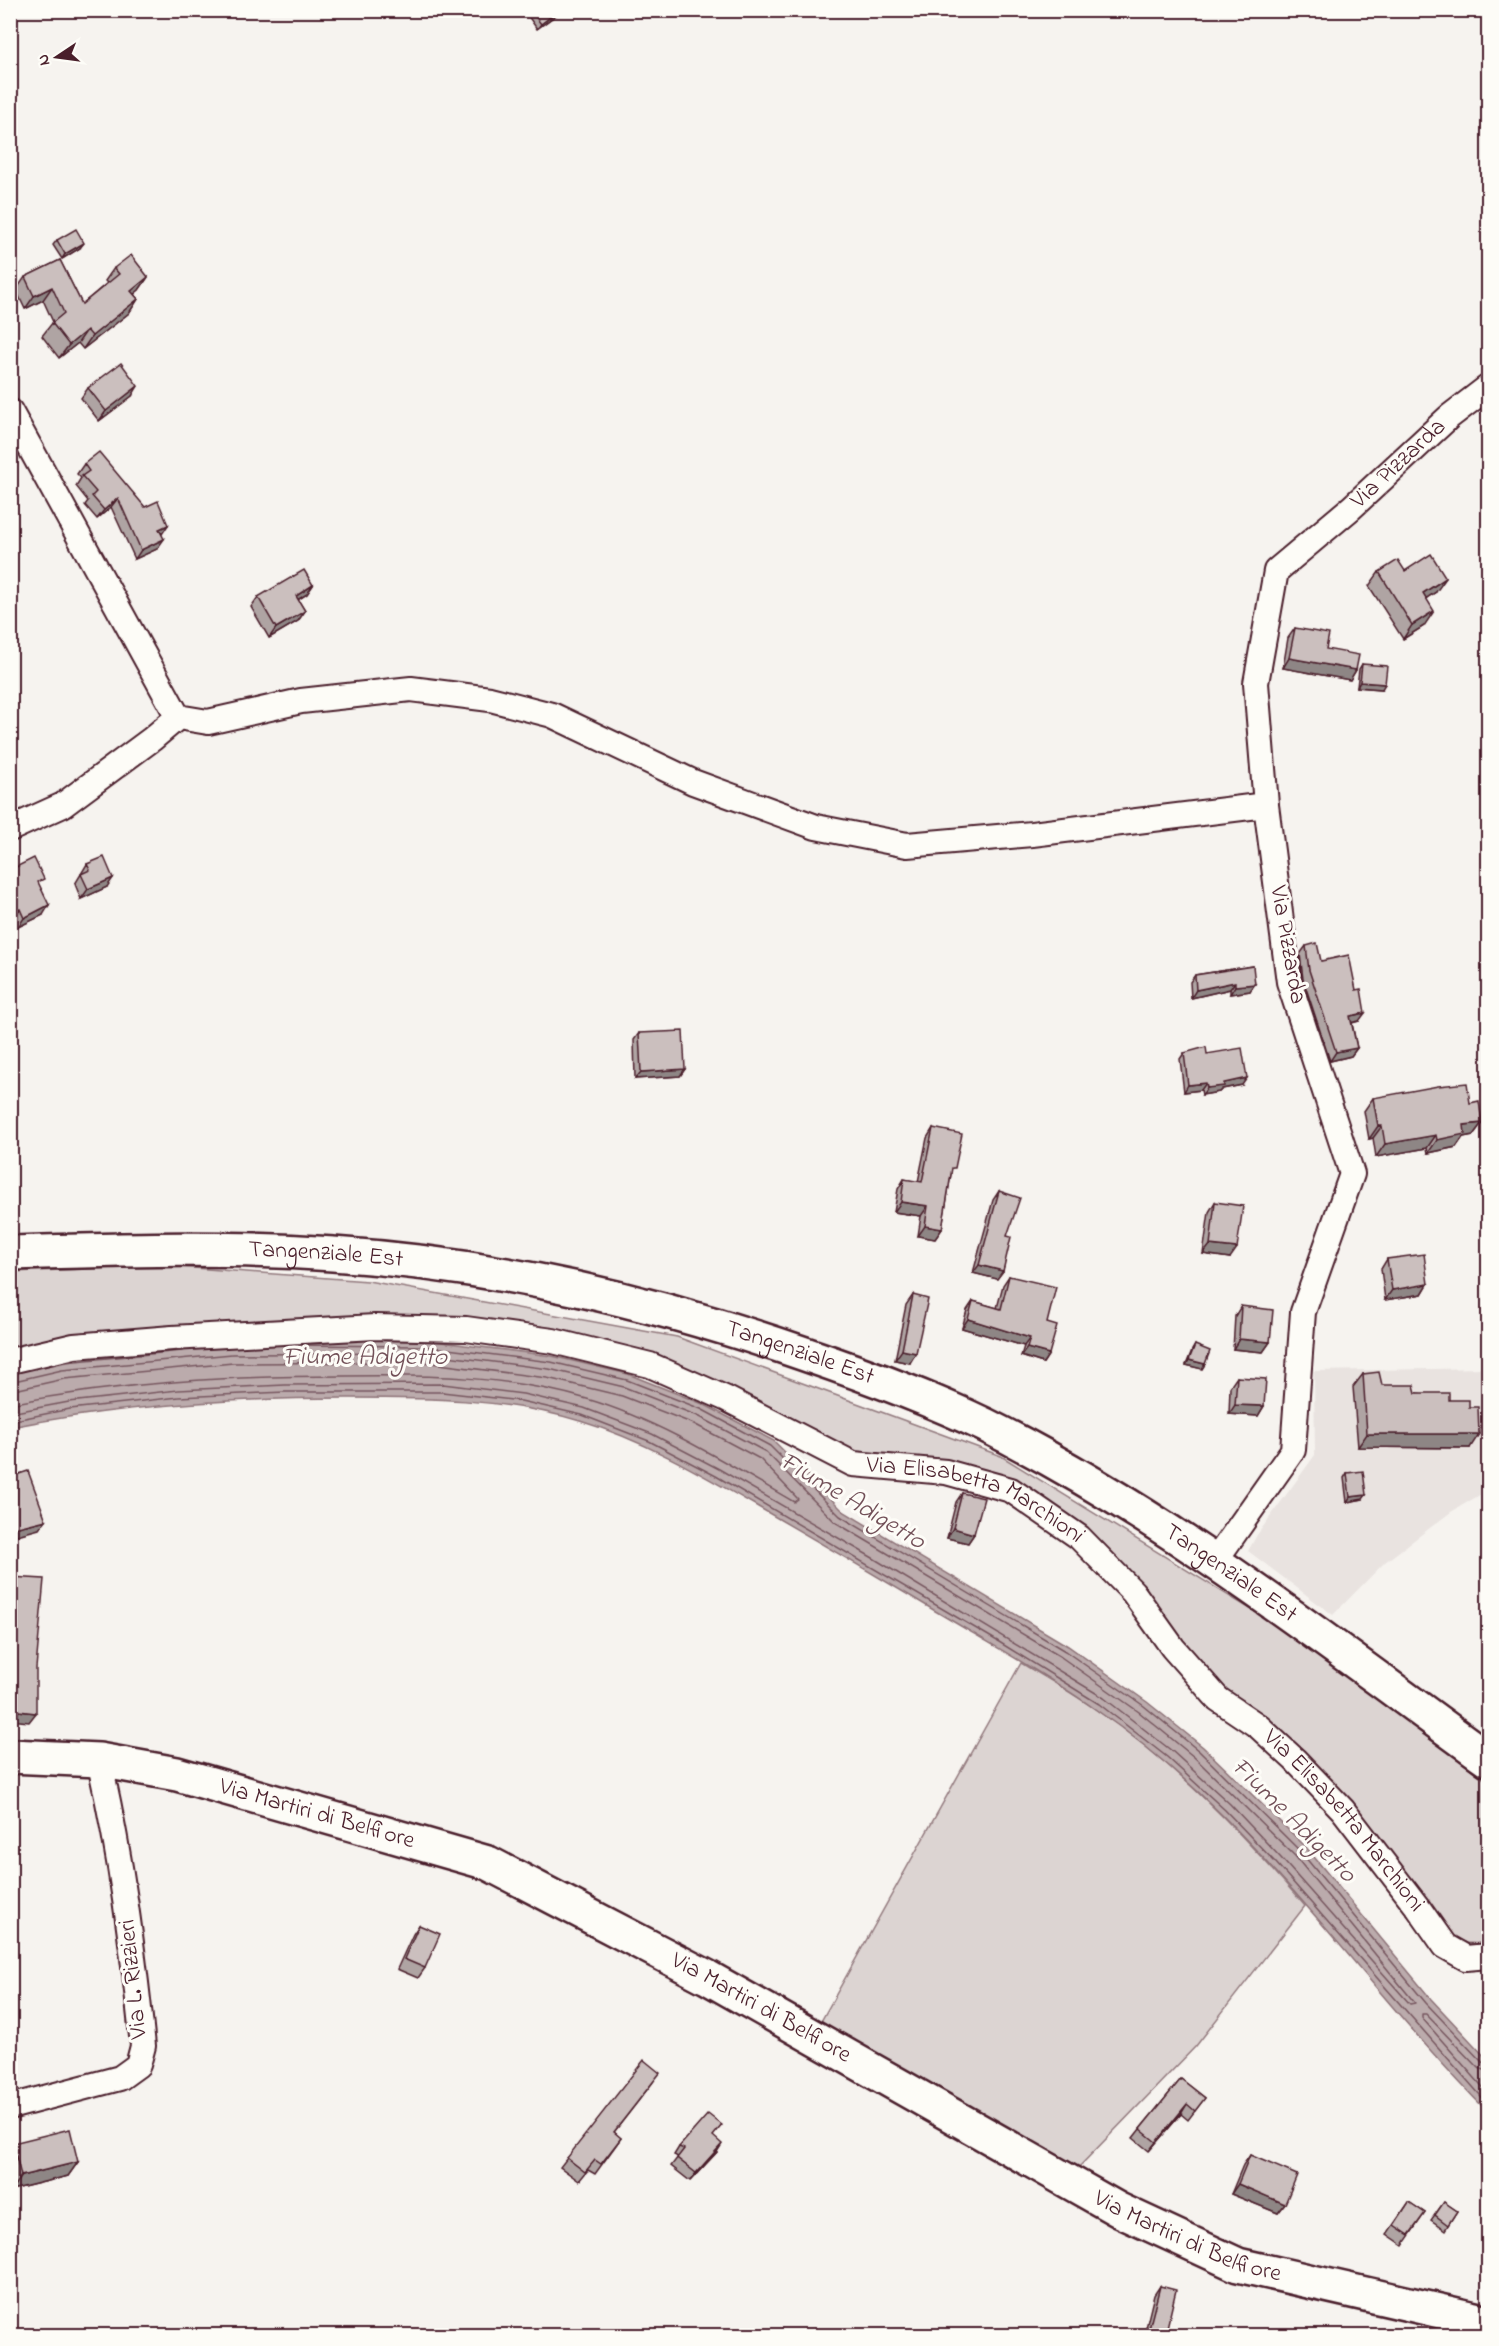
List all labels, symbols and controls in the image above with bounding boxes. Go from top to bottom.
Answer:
north arrow [27,27,87,87]
text: N [31,52,57,68]
street label: Via Pizzarda [1342,410,1454,518]
street label: Via Pizzarda [1259,882,1315,1007]
street label: Tangenziale Est [248,1232,405,1278]
street label: Tangenziale Est [721,1312,879,1395]
water label: Fiume Adigetto [283,1339,449,1377]
water label: Fiume Adigetto [772,1443,933,1561]
street label: Via Elisabetta Marchioni [864,1448,1093,1551]
street label: Tangenziale Est [1157,1515,1305,1632]
street label: Via Elisabetta Marchioni [1254,1721,1433,1920]
water label: Fiume Adigetto [1221,1749,1366,1894]
street label: Via Martiri di Belfiore [214,1769,419,1859]
street label: Via L. Rizzieri [110,1917,158,2042]
street label: Via Martiri di Belfiore [664,1943,858,2073]
street label: Via Martiri di Belfiore [1086,2181,1285,2292]

